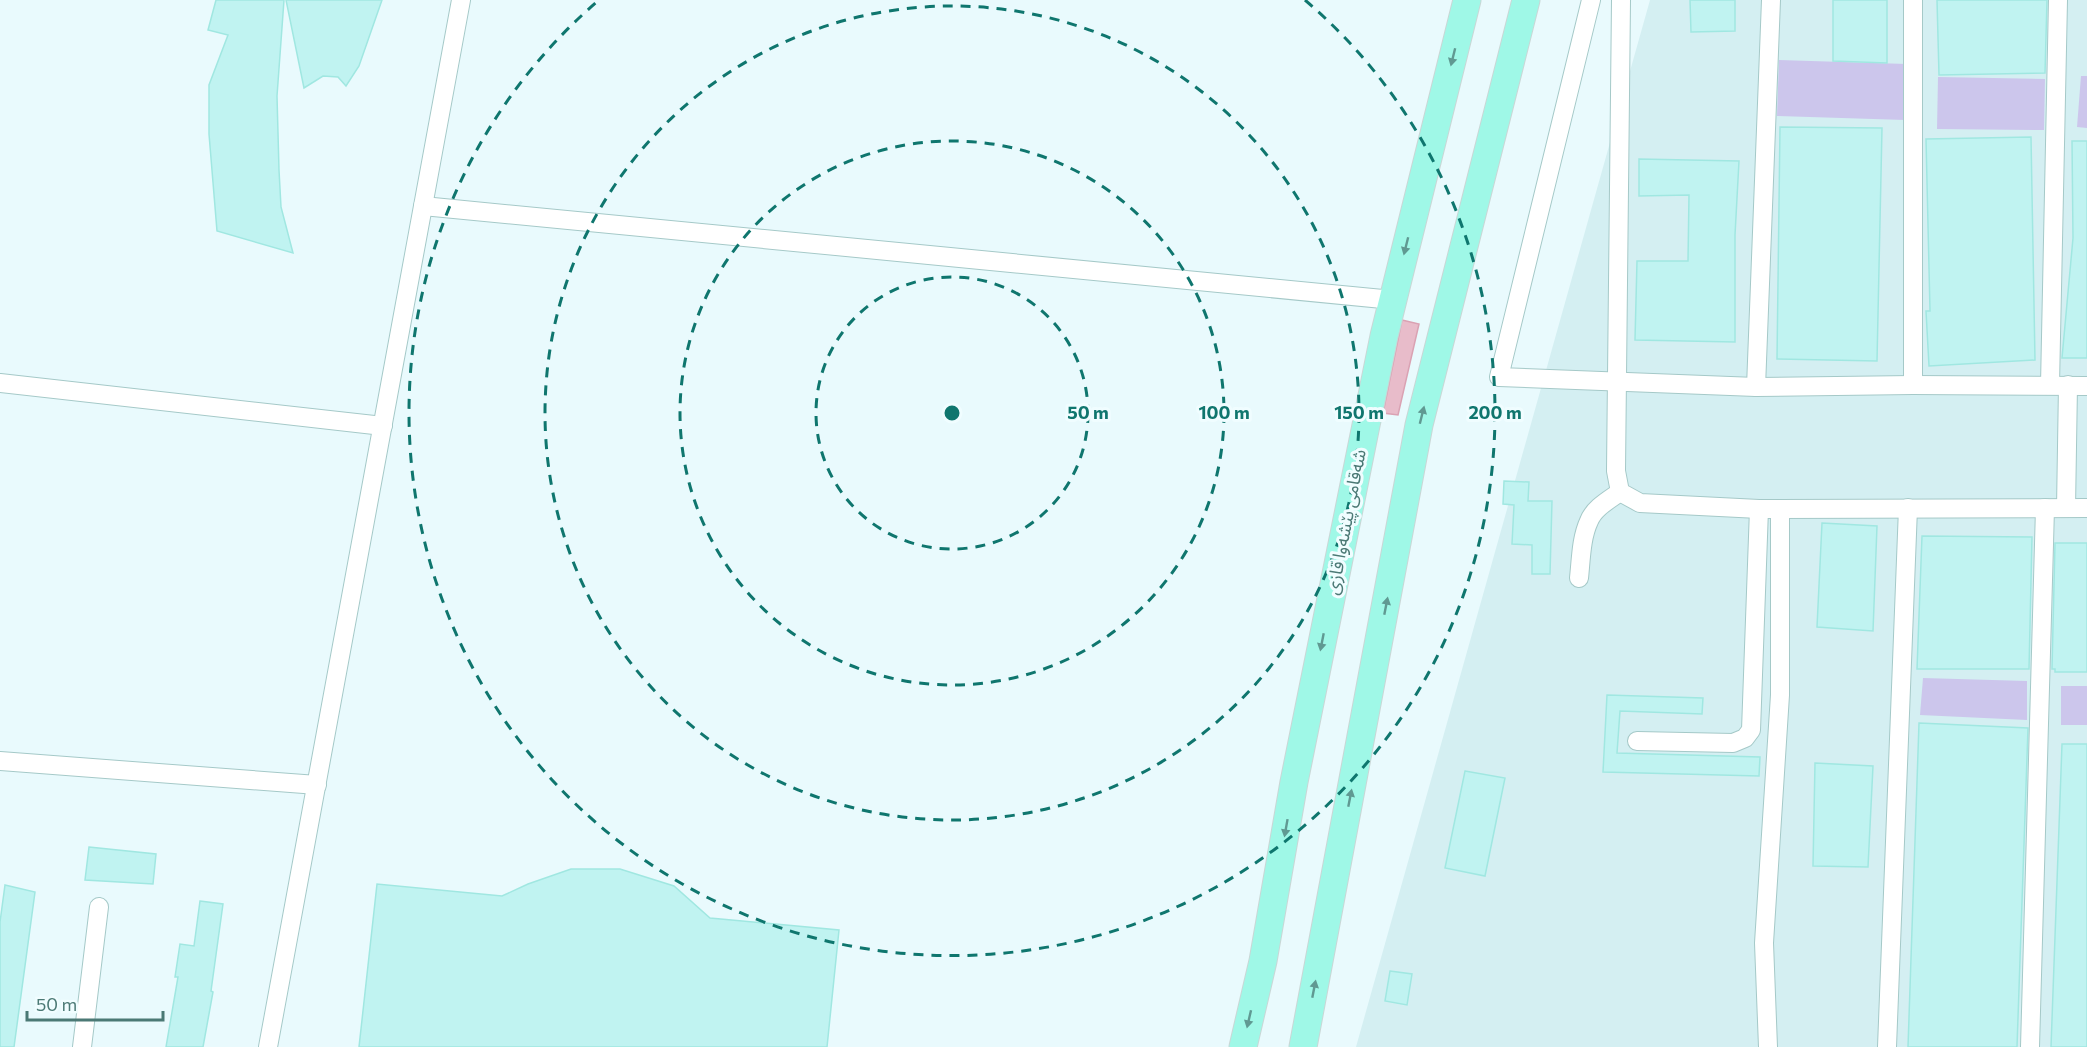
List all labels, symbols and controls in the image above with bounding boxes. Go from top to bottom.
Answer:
one-way arrow [1447,48,1457,66]
one-way arrow [1400,237,1410,255]
text: 50 m [1067,401,1109,423]
text: 100 m [1198,401,1250,423]
text: 150 m [1334,401,1384,423]
text: 200 m [1468,401,1522,423]
centre of rings [942,403,962,423]
one-way arrow [1418,405,1427,423]
street label: شەقامی پێشەوا قازی [1320,447,1371,597]
one-way arrow [1381,596,1390,615]
one-way arrow [1317,633,1326,652]
one-way arrow [1346,788,1355,807]
one-way arrow [1281,818,1290,837]
one-way arrow [1310,980,1319,999]
scale bar [27,984,164,1022]
text: 50 m [36,993,77,1015]
one-way arrow [1244,1010,1253,1029]

